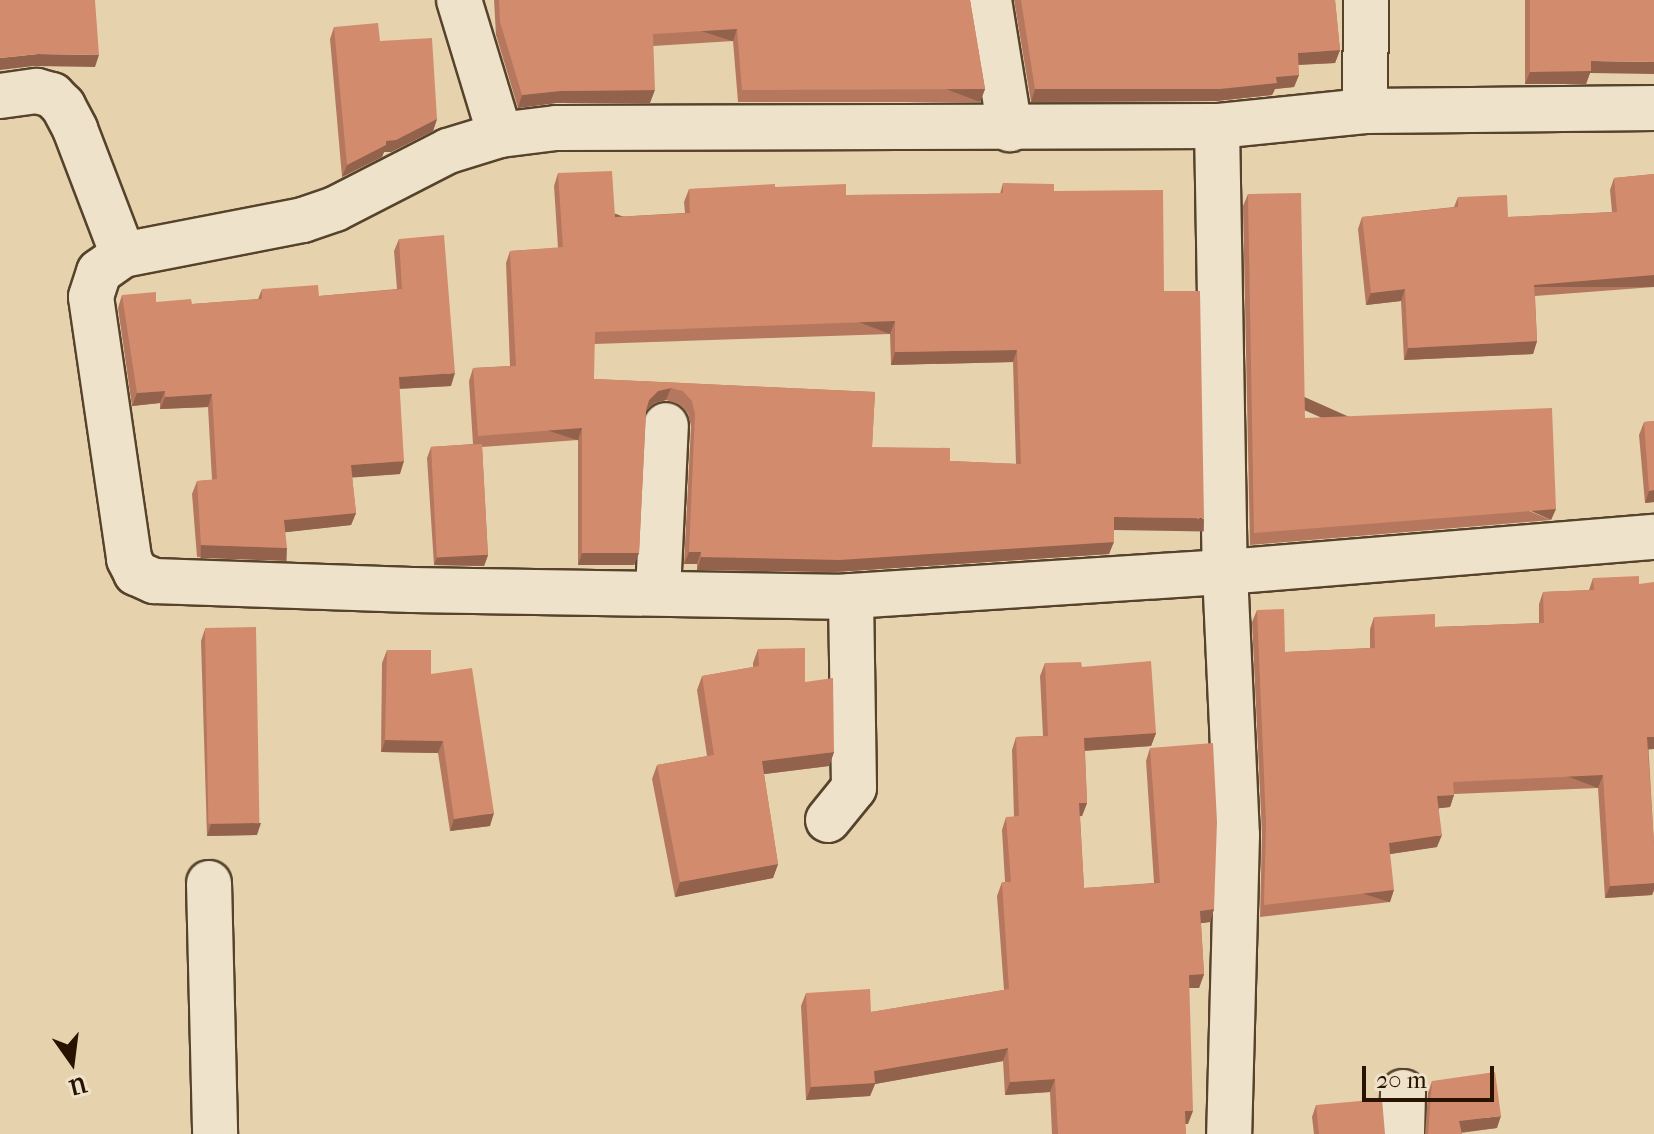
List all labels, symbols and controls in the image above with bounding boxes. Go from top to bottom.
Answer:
north arrow [32,1022,112,1102]
scale bar [1366,1050,1498,1100]
text: 20 m [1376,1066,1427,1094]
text: U [66,1071,89,1100]

